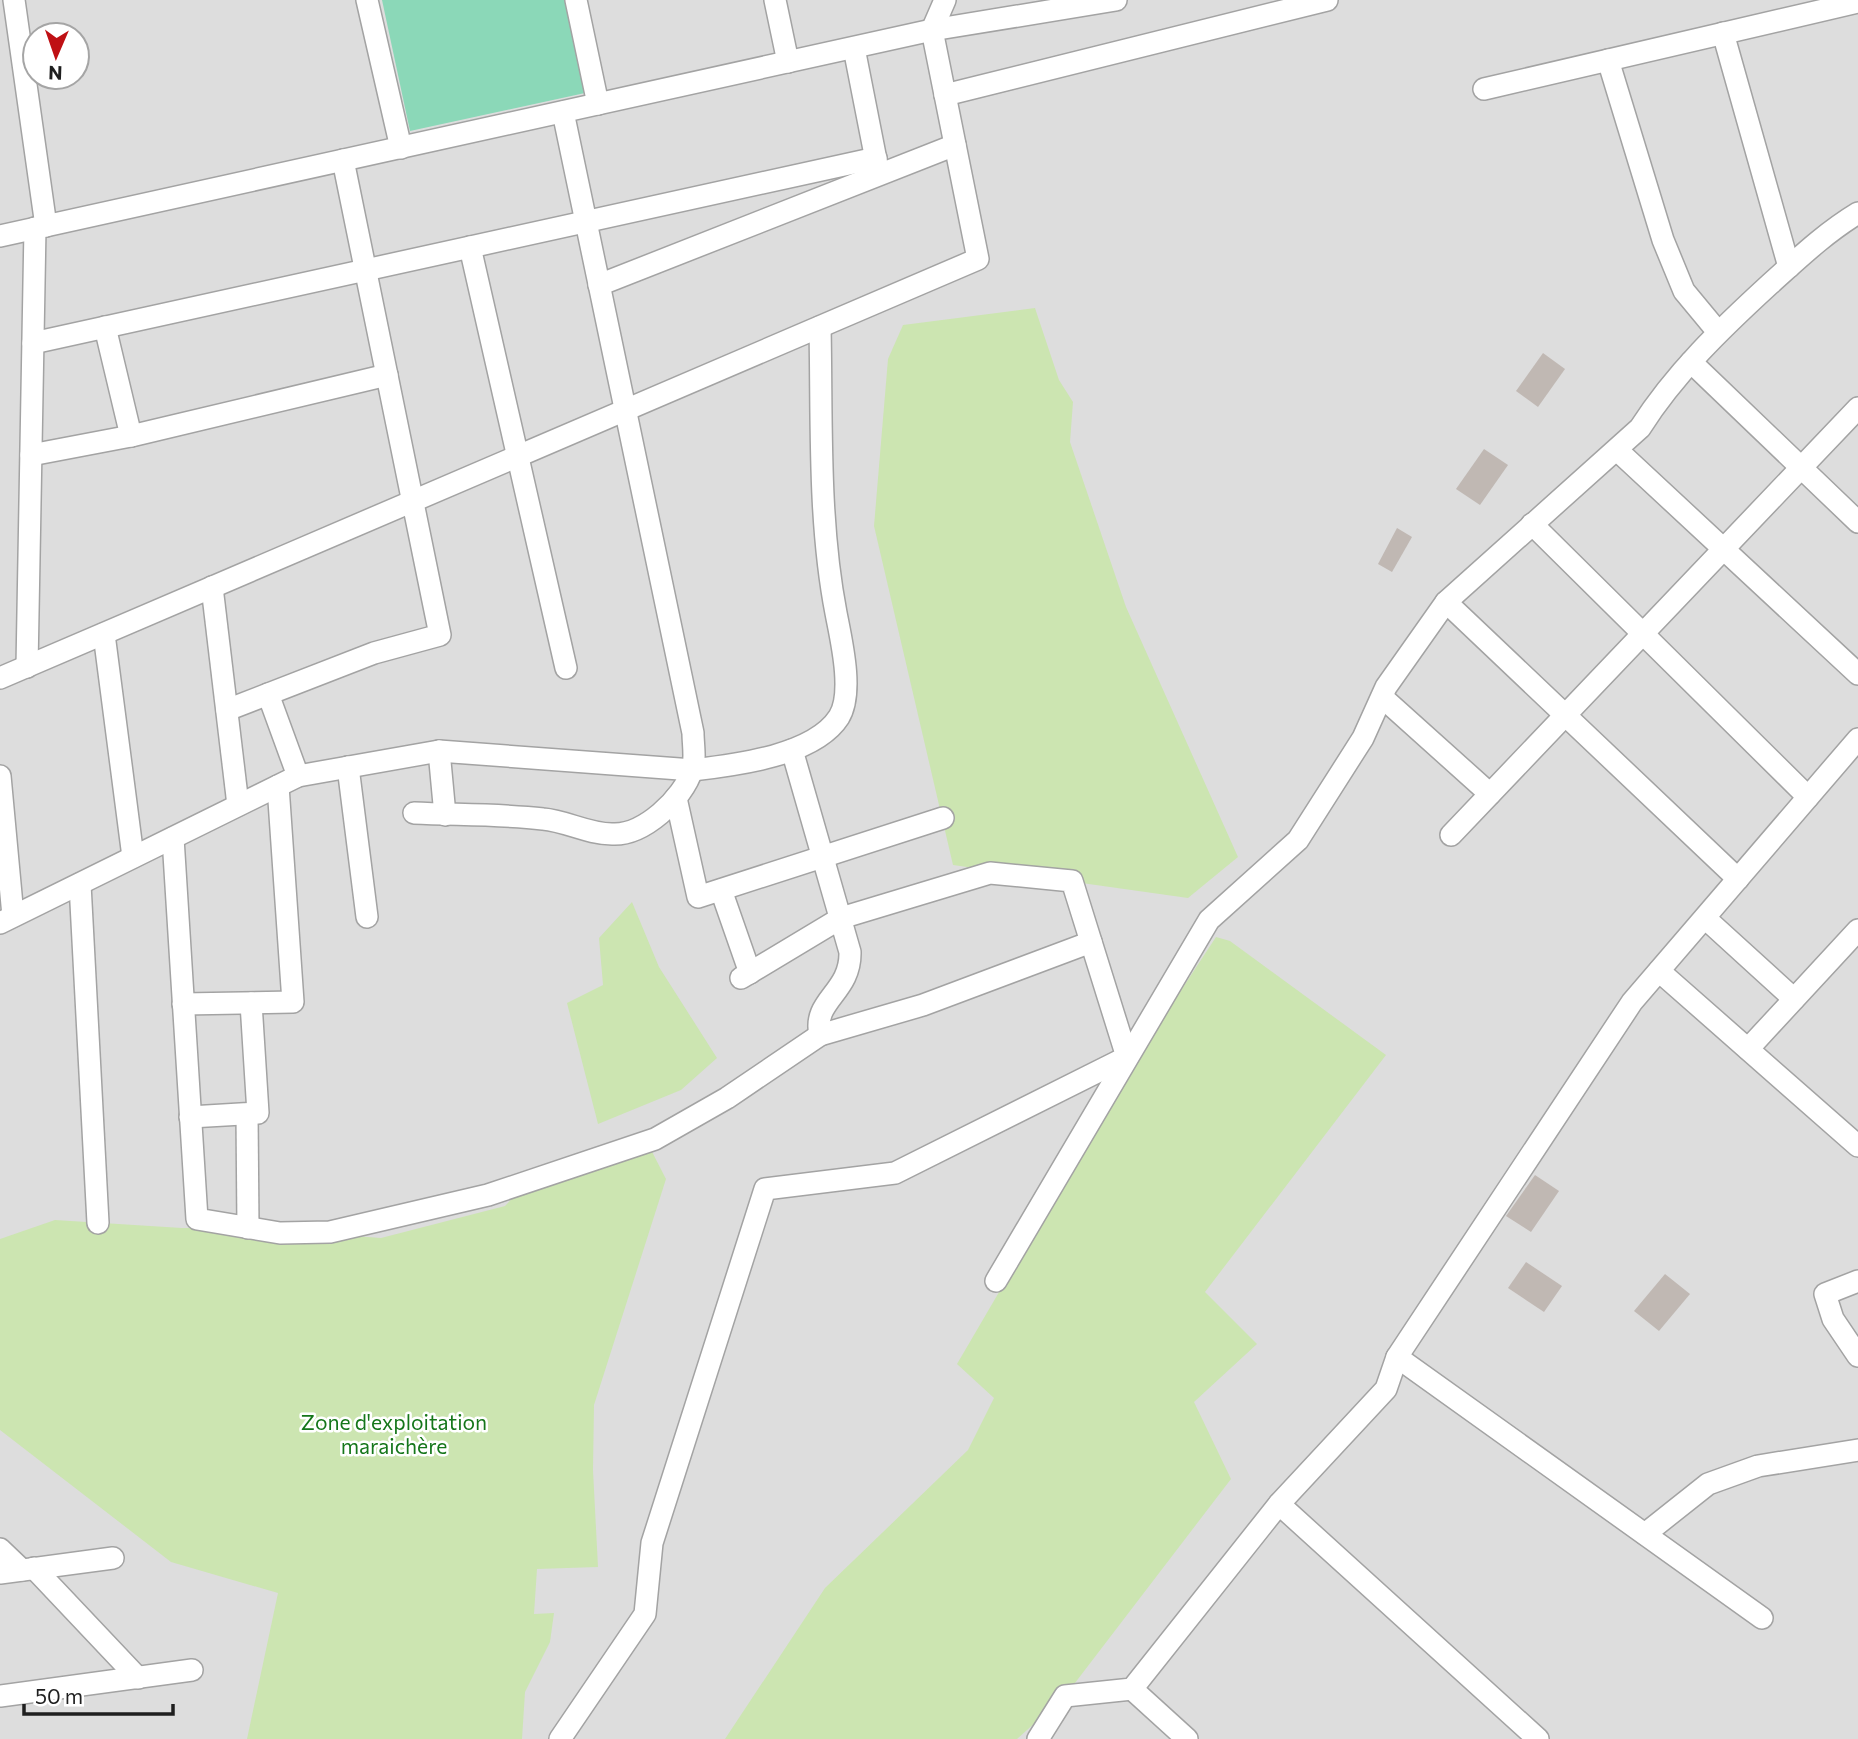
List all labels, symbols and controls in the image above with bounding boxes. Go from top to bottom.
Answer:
north arrow [21,21,91,91]
text: N [48,62,63,85]
park label: Zone d'exploitation maraichère [301,1409,487,1458]
scale bar [24,1672,173,1716]
text: 50 m [35,1683,83,1708]

